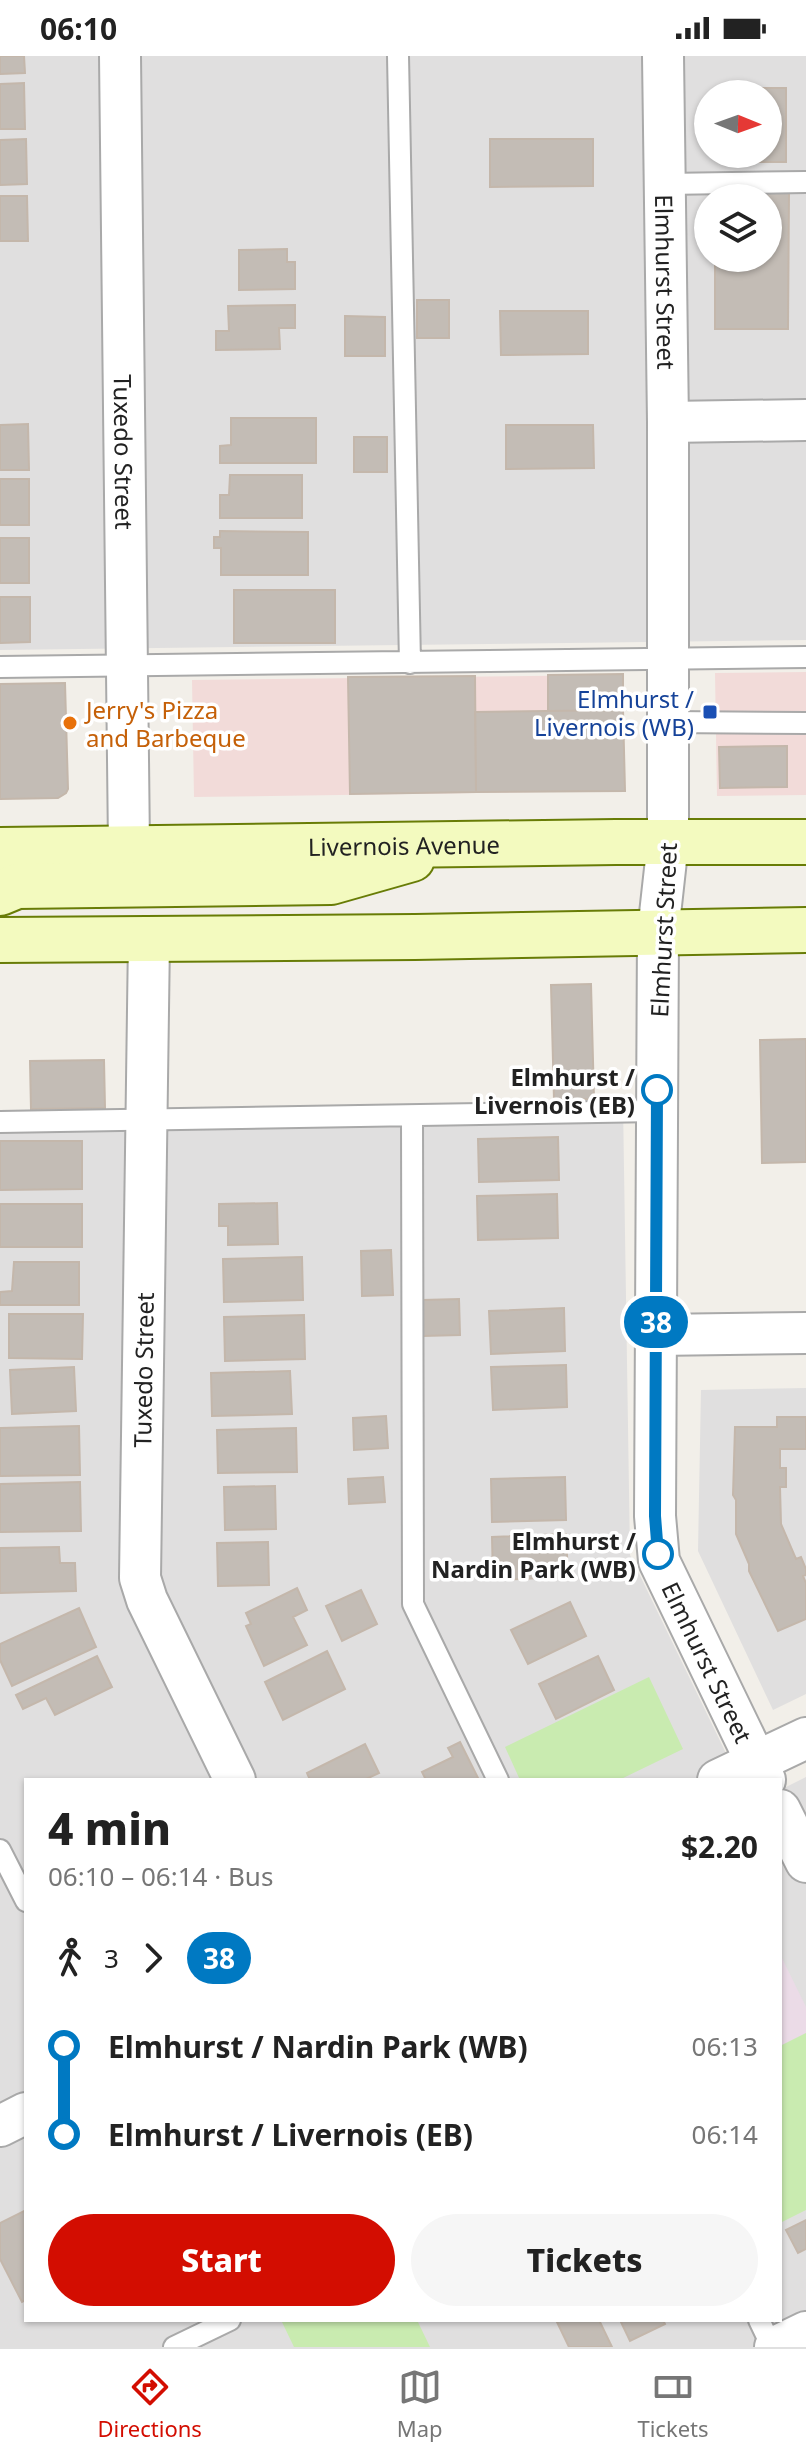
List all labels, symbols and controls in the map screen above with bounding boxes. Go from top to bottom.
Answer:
text: 06:10 [40,8,117,49]
north arrow [694,80,782,168]
map controls [694,80,782,272]
button: layers [694,184,782,272]
street label: Elmhurst Street [648,194,684,370]
street label: Tuxedo Street [107,374,142,530]
place label: Elmhurst / Livernois (WB) [534,682,694,743]
place label: Jerry's Pizza and Barbeque [84,693,246,754]
marker: Elmhurst / Livernois (WB) [701,703,719,721]
marker: Jerry's Pizza and Barbeque [61,714,79,732]
street label: Livernois Avenue [308,827,500,862]
street label: Elmhurst Street [642,841,684,1018]
place label: Elmhurst / Livernois (EB) [474,1060,635,1121]
marker: Elmhurst / Livernois (EB) [642,1075,672,1105]
street label: Tuxedo Street [125,1292,161,1448]
line badge: 38 [620,1296,692,1348]
text: 38 [640,1303,672,1341]
place label: Elmhurst / Nardin Park (WB) [431,1524,636,1585]
marker: Elmhurst / Nardin Park (WB) [643,1539,673,1569]
street label: Elmhurst Street [655,1576,761,1748]
text: 4 min [48,1798,171,1858]
text: $2.20 [681,1826,758,1867]
text: 06:10 – 06:14 · Bus [48,1858,273,1894]
icon: walk [48,1936,92,1980]
icon: forward [131,1936,175,1980]
text: 38 [203,1939,235,1977]
text: 3 [104,1940,119,1976]
text: Elmhurst / Nardin Park (WB) [108,2026,528,2067]
text: 06:13 [692,2028,758,2064]
text: Elmhurst / Livernois (EB) [108,2114,473,2155]
text: 06:14 [692,2116,758,2152]
button: Start [48,2214,395,2306]
button: Tickets [411,2214,758,2306]
tab: Directions [97,2365,202,2443]
tab: Map [397,2365,443,2443]
tab: Tickets [637,2365,709,2443]

